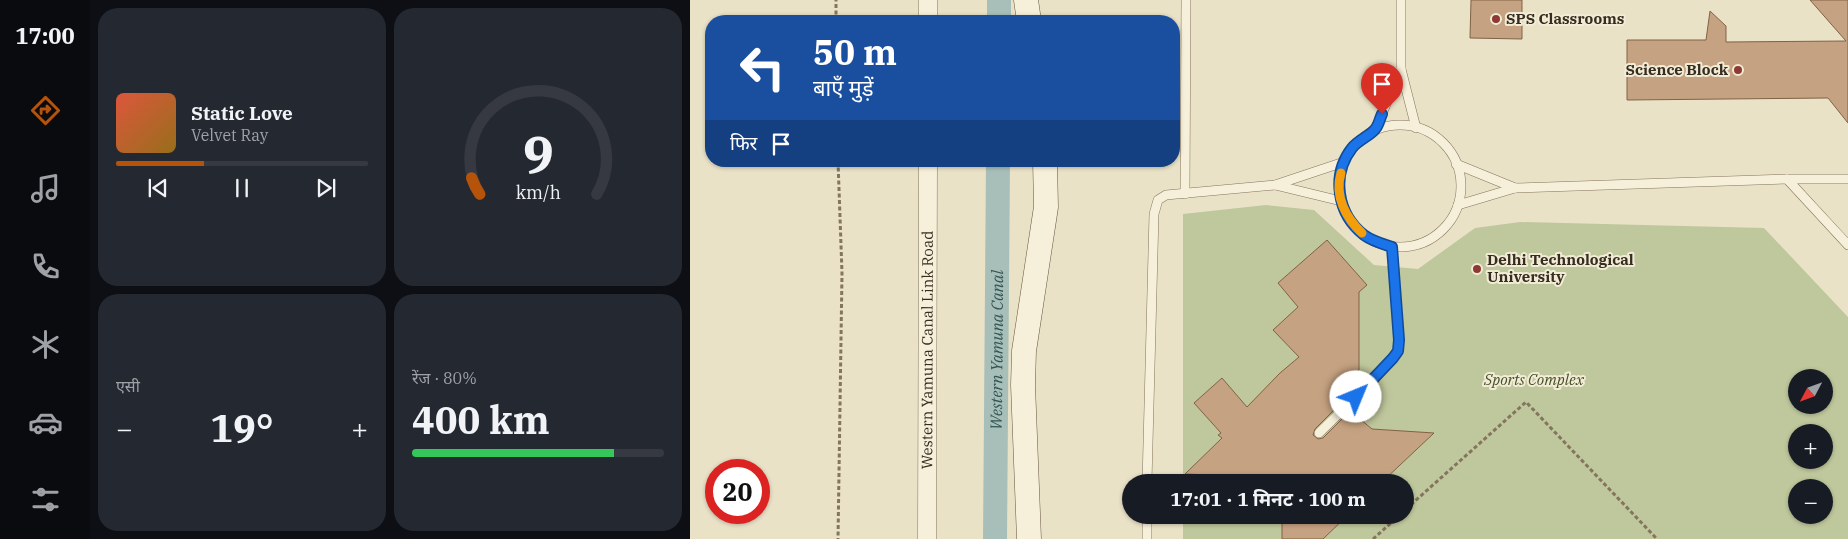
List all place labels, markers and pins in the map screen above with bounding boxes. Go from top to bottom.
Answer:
place label: SPS Classrooms [1506,9,1624,28]
marker: SPS Classrooms [1490,13,1502,25]
place label: Science Block [1625,60,1729,79]
pin [1361,63,1403,114]
marker: Science Block [1732,64,1744,76]
place label: Delhi Technological University [1487,250,1634,286]
marker: Delhi Technological University [1471,263,1483,275]

